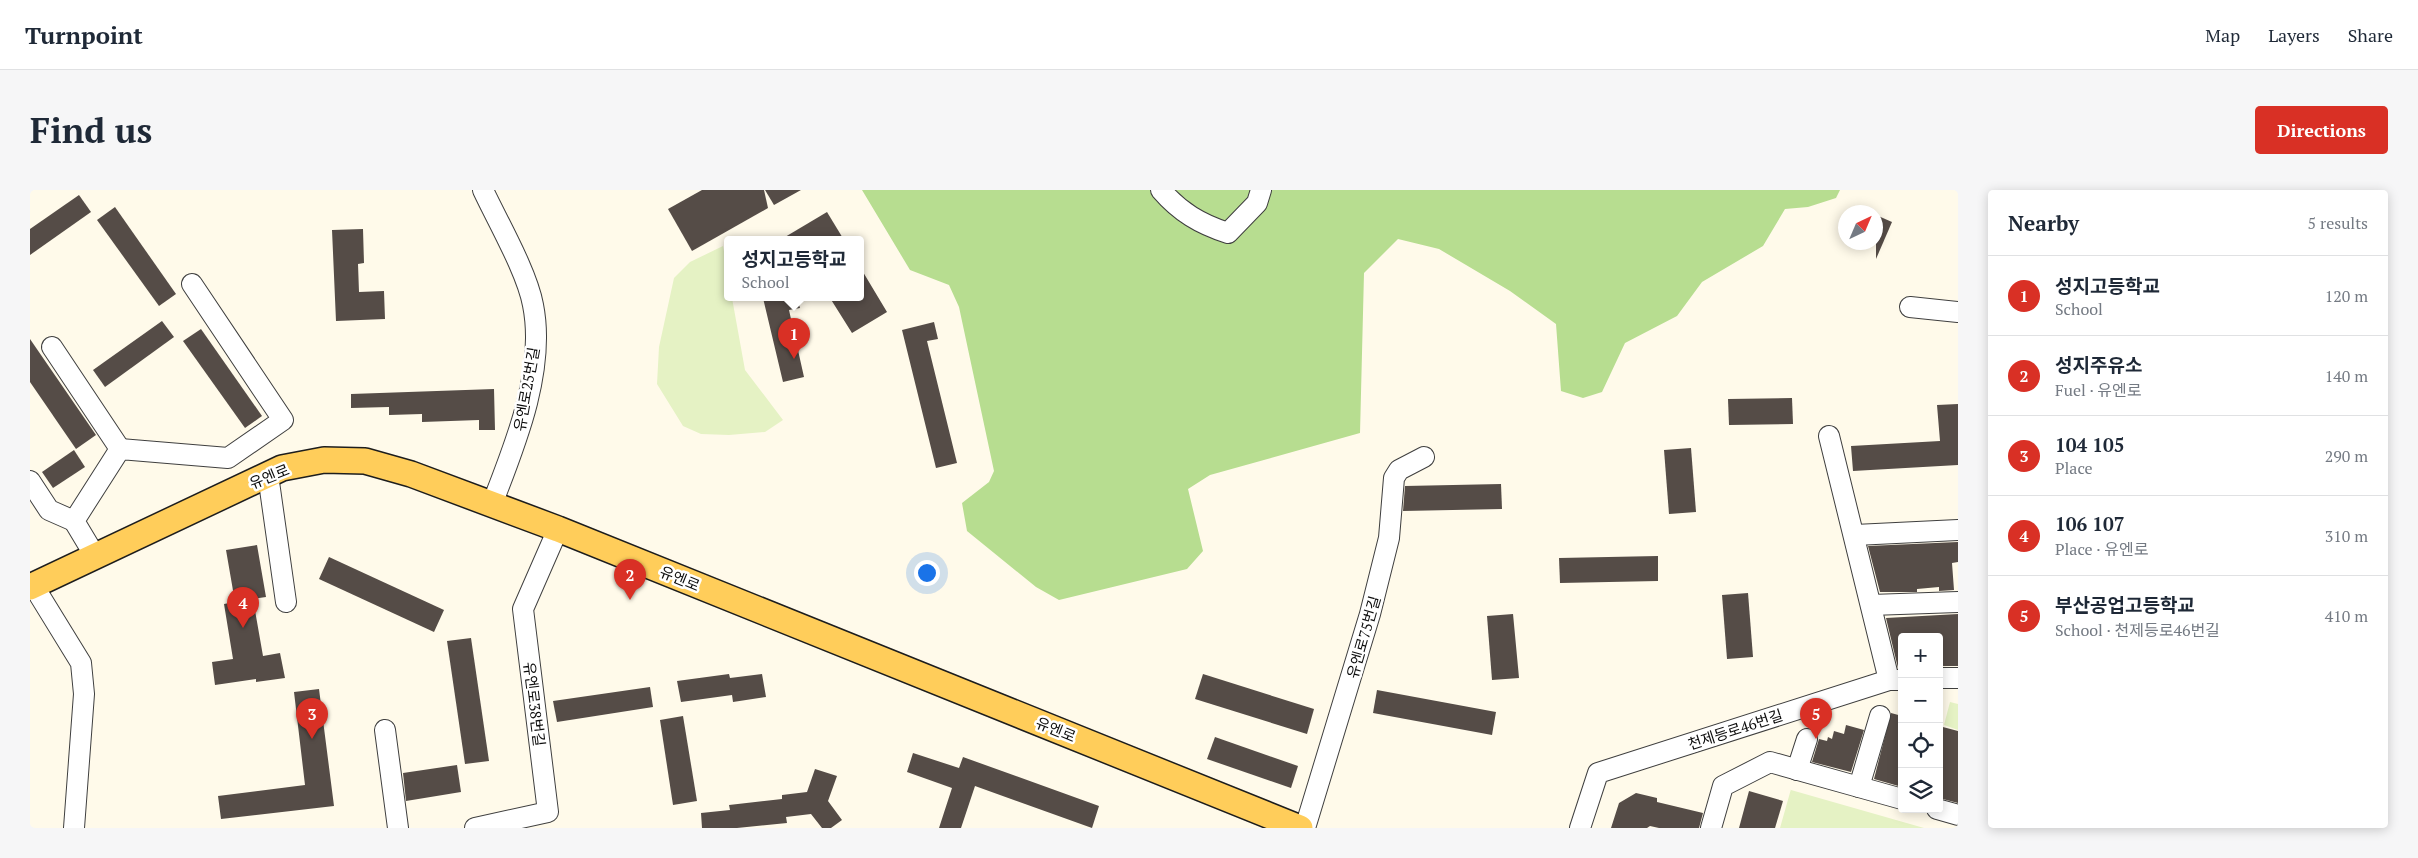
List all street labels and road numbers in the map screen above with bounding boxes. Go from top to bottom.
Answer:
street label: 유엔로25번길 [509,345,543,433]
street label: 유엔로 [246,459,292,493]
street label: 유엔로 [657,561,703,595]
street label: 유엔로75번길 [1342,593,1384,681]
street label: 유엔로38번길 [520,661,550,747]
street label: 천제등로46번길 [1685,704,1785,754]
street label: 유엔로 [1033,712,1079,746]

